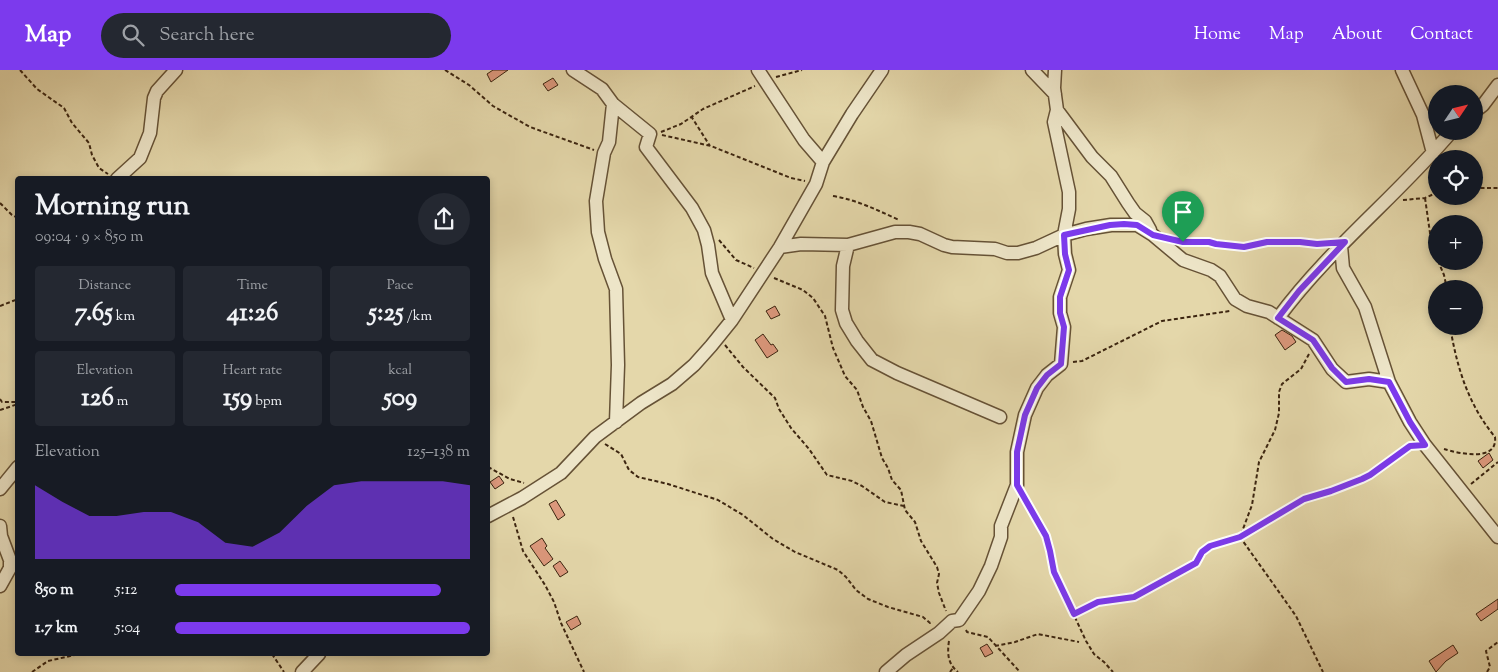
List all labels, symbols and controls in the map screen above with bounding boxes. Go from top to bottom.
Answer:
search box [101,13,451,58]
text: Map [25,18,71,52]
icon: search [119,21,147,49]
text: Search here [159,22,255,49]
text: Home [1194,22,1241,48]
text: Map [1269,22,1304,48]
text: About [1332,22,1382,48]
text: Contact [1410,22,1473,48]
north arrow [1428,85,1482,140]
map controls [1428,85,1483,335]
button: locate [1428,150,1483,205]
text: Morning run [35,187,190,227]
pin [1162,191,1204,242]
button: share [418,193,470,245]
icon: arrive [1169,198,1197,226]
button: + [1428,215,1483,270]
text: 09:04 · 9 × 850 m [35,226,143,249]
text: Distance [78,276,131,296]
text: Time [237,276,268,296]
text: Pace [387,276,414,296]
button: − [1428,280,1483,335]
text: 7.65 [75,296,113,332]
text: 41:26 [227,296,278,332]
text: 5:25 [368,296,404,332]
text: km [113,307,135,327]
text: /km [404,307,432,327]
text: Elevation [76,361,133,381]
text: Heart rate [223,361,282,381]
text: kcal [388,361,412,381]
text: 126 [81,381,114,417]
text: 159 [223,381,252,417]
text: 509 [383,381,417,417]
text: m [114,392,128,412]
text: bpm [252,392,282,412]
text: Elevation [35,441,100,464]
text: 125–138 m [407,441,470,464]
text: 850 m [35,579,74,602]
text: 5:12 [115,579,138,602]
text: 1.7 km [35,617,78,640]
text: 5:04 [115,617,140,640]

